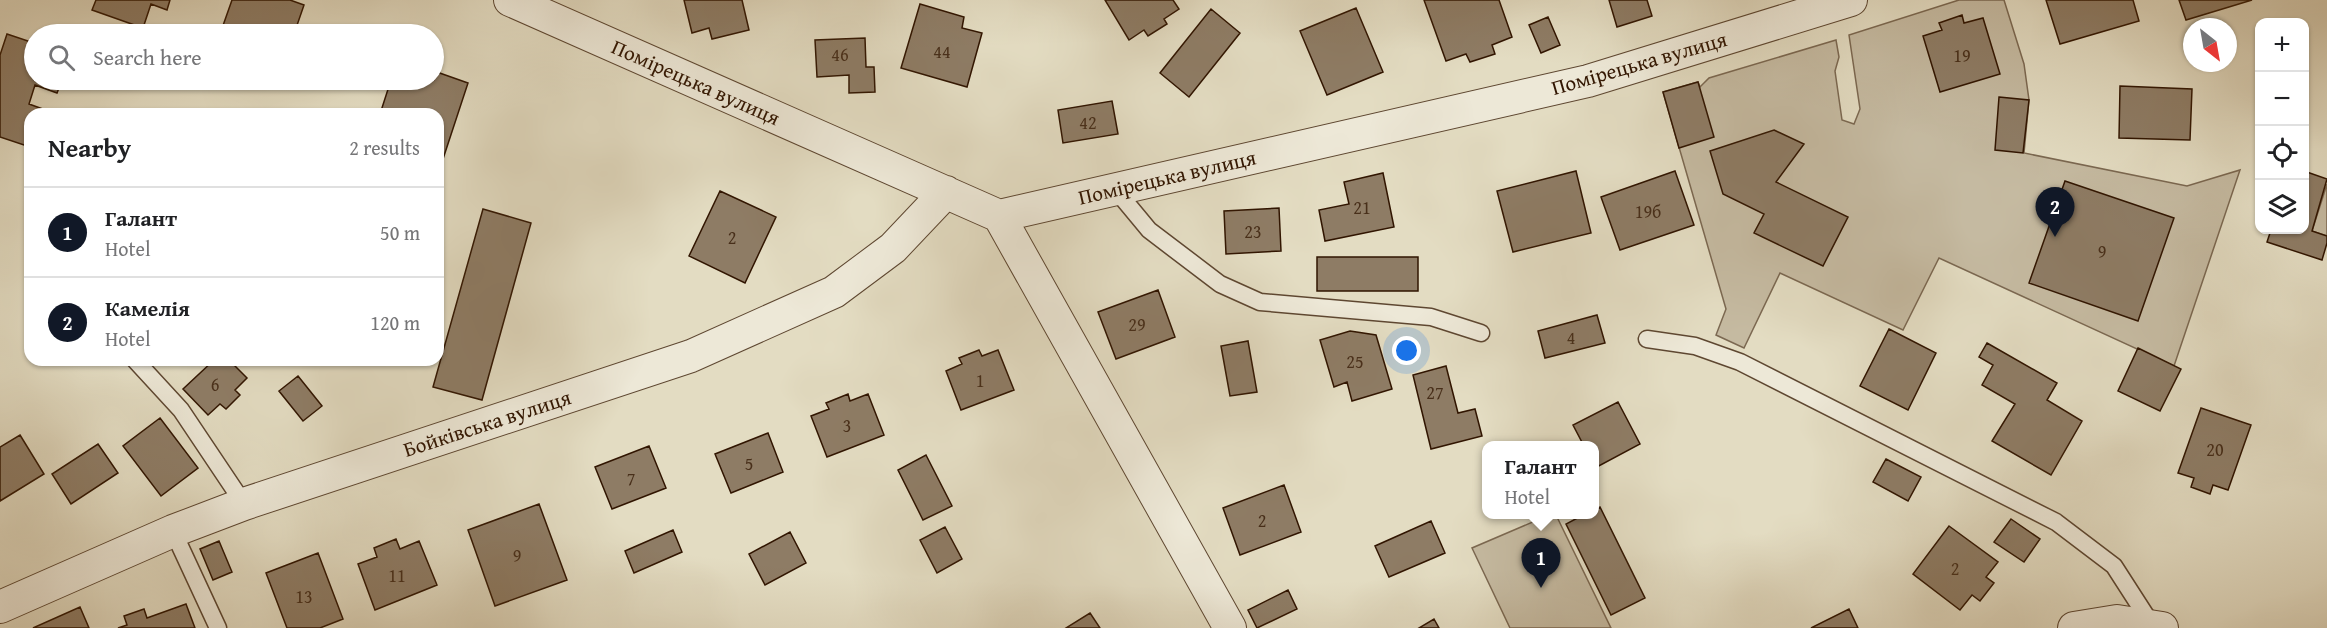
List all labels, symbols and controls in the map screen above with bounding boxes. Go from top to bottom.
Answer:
north arrow [2183,18,2237,72]
map controls [2255,18,2309,234]
button: + [2255,18,2309,72]
street label: Помірецька вулиця [1548,23,1731,103]
search box [24,24,444,90]
street label: Помірецька вулиця [607,31,785,133]
house number: 44 [933,38,951,65]
icon: search [45,41,78,74]
text: Search here [93,41,202,73]
house number: 46 [831,41,849,68]
house number: 19 [1953,42,1971,69]
button: − [2255,72,2309,126]
house number: 42 [1079,109,1097,136]
button: locate [2255,126,2309,180]
text: Nearby [48,128,131,167]
text: 2 results [349,133,420,162]
street label: Помірецька вулиця [1075,141,1259,213]
button: layers [2255,180,2309,234]
pin: 2 [2036,188,2074,237]
house number: 21 [1353,194,1371,221]
house number: 19б [1635,198,1661,225]
text: Галант [105,202,177,234]
text: 1 [62,218,73,247]
text: 50 m [380,218,420,247]
house number: 23 [1244,218,1262,245]
house number: 2 [728,224,736,251]
text: Hotel [105,234,151,263]
house number: 9 [2098,238,2106,265]
text: Камелія [105,292,190,324]
text: 2 [62,308,73,337]
text: 120 m [370,308,420,337]
house number: 29 [1128,311,1146,338]
text: Hotel [105,324,151,353]
house number: 4 [1567,324,1575,351]
your location [1392,336,1421,365]
house number: 25 [1346,348,1364,375]
house number: 1 [976,367,984,394]
house number: 6 [211,371,219,398]
house number: 27 [1426,379,1444,406]
street label: Бойківська вулиця [399,381,575,465]
house number: 3 [843,412,851,439]
house number: 20 [2206,436,2224,463]
popup [1482,441,1599,519]
house number: 5 [745,450,753,477]
text: Галант [1505,450,1576,482]
house number: 7 [627,465,635,492]
text: Hotel [1505,482,1550,511]
house number: 2 [1258,507,1266,534]
pin: 1 [1522,538,1560,588]
house number: 9 [513,542,521,569]
house number: 2 [1951,555,1959,582]
house number: 11 [388,562,406,589]
house number: 13 [295,583,313,610]

